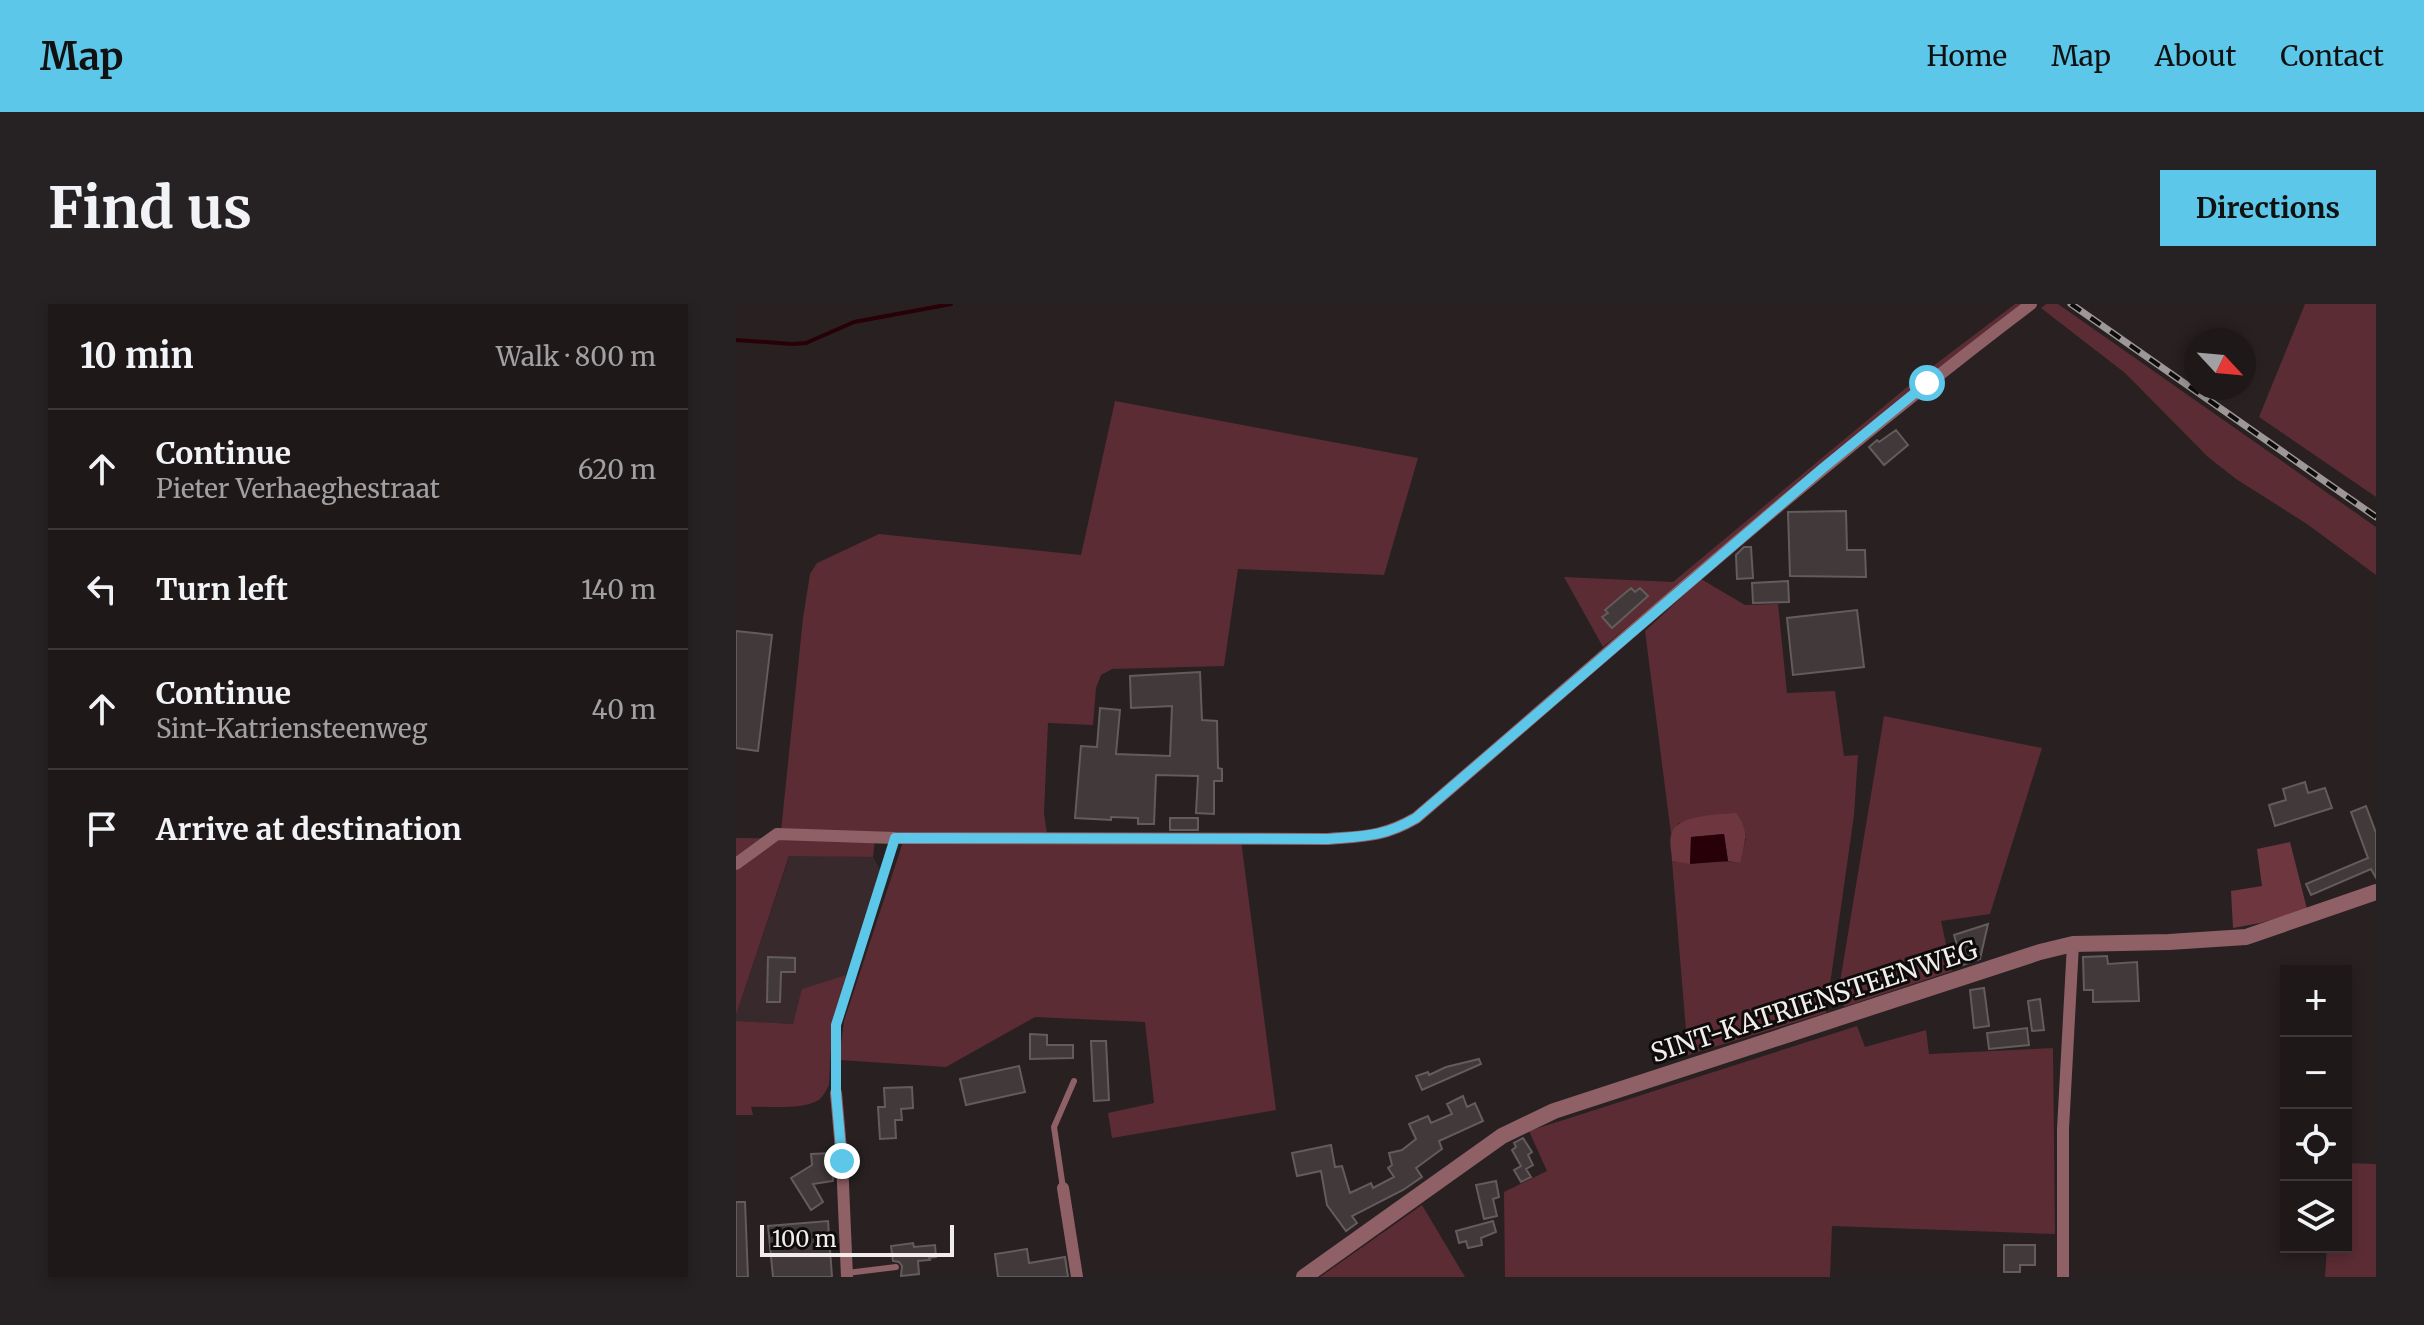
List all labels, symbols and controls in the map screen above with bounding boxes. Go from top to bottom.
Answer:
text: Map [40,33,124,80]
text: Home [1926,38,2007,74]
text: Map [2051,38,2111,74]
text: About [2155,38,2236,74]
text: Contact [2280,38,2384,74]
button: Directions [2160,170,2376,246]
text: Find us [48,173,252,243]
north arrow [2184,328,2256,400]
text: 10 min [80,335,194,377]
text: Walk · 800 m [496,340,656,373]
route start [1909,365,1945,401]
text: Continue [156,434,291,472]
icon: ahead [80,447,124,491]
text: 620 m [578,453,656,486]
text: Pieter Verhaeghestraat [156,472,440,505]
icon: left [80,567,124,611]
text: Turn left [156,570,288,608]
text: 140 m [581,573,656,606]
text: Continue [156,674,291,712]
icon: ahead [80,687,124,731]
text: 40 m [592,693,656,726]
text: Sint-Katriensteenweg [156,712,427,745]
icon: arrive [80,807,124,851]
text: Arrive at destination [156,810,462,848]
street label: SINT-KATRIENSTEENWEG [1647,932,1982,1069]
map controls [2280,965,2352,1253]
button: + [2280,965,2352,1037]
button: − [2280,1037,2352,1109]
button: locate [2280,1109,2352,1181]
route end [824,1143,860,1179]
button: layers [2280,1181,2352,1253]
scale bar [760,1221,954,1257]
text: 100 m [772,1225,837,1253]

